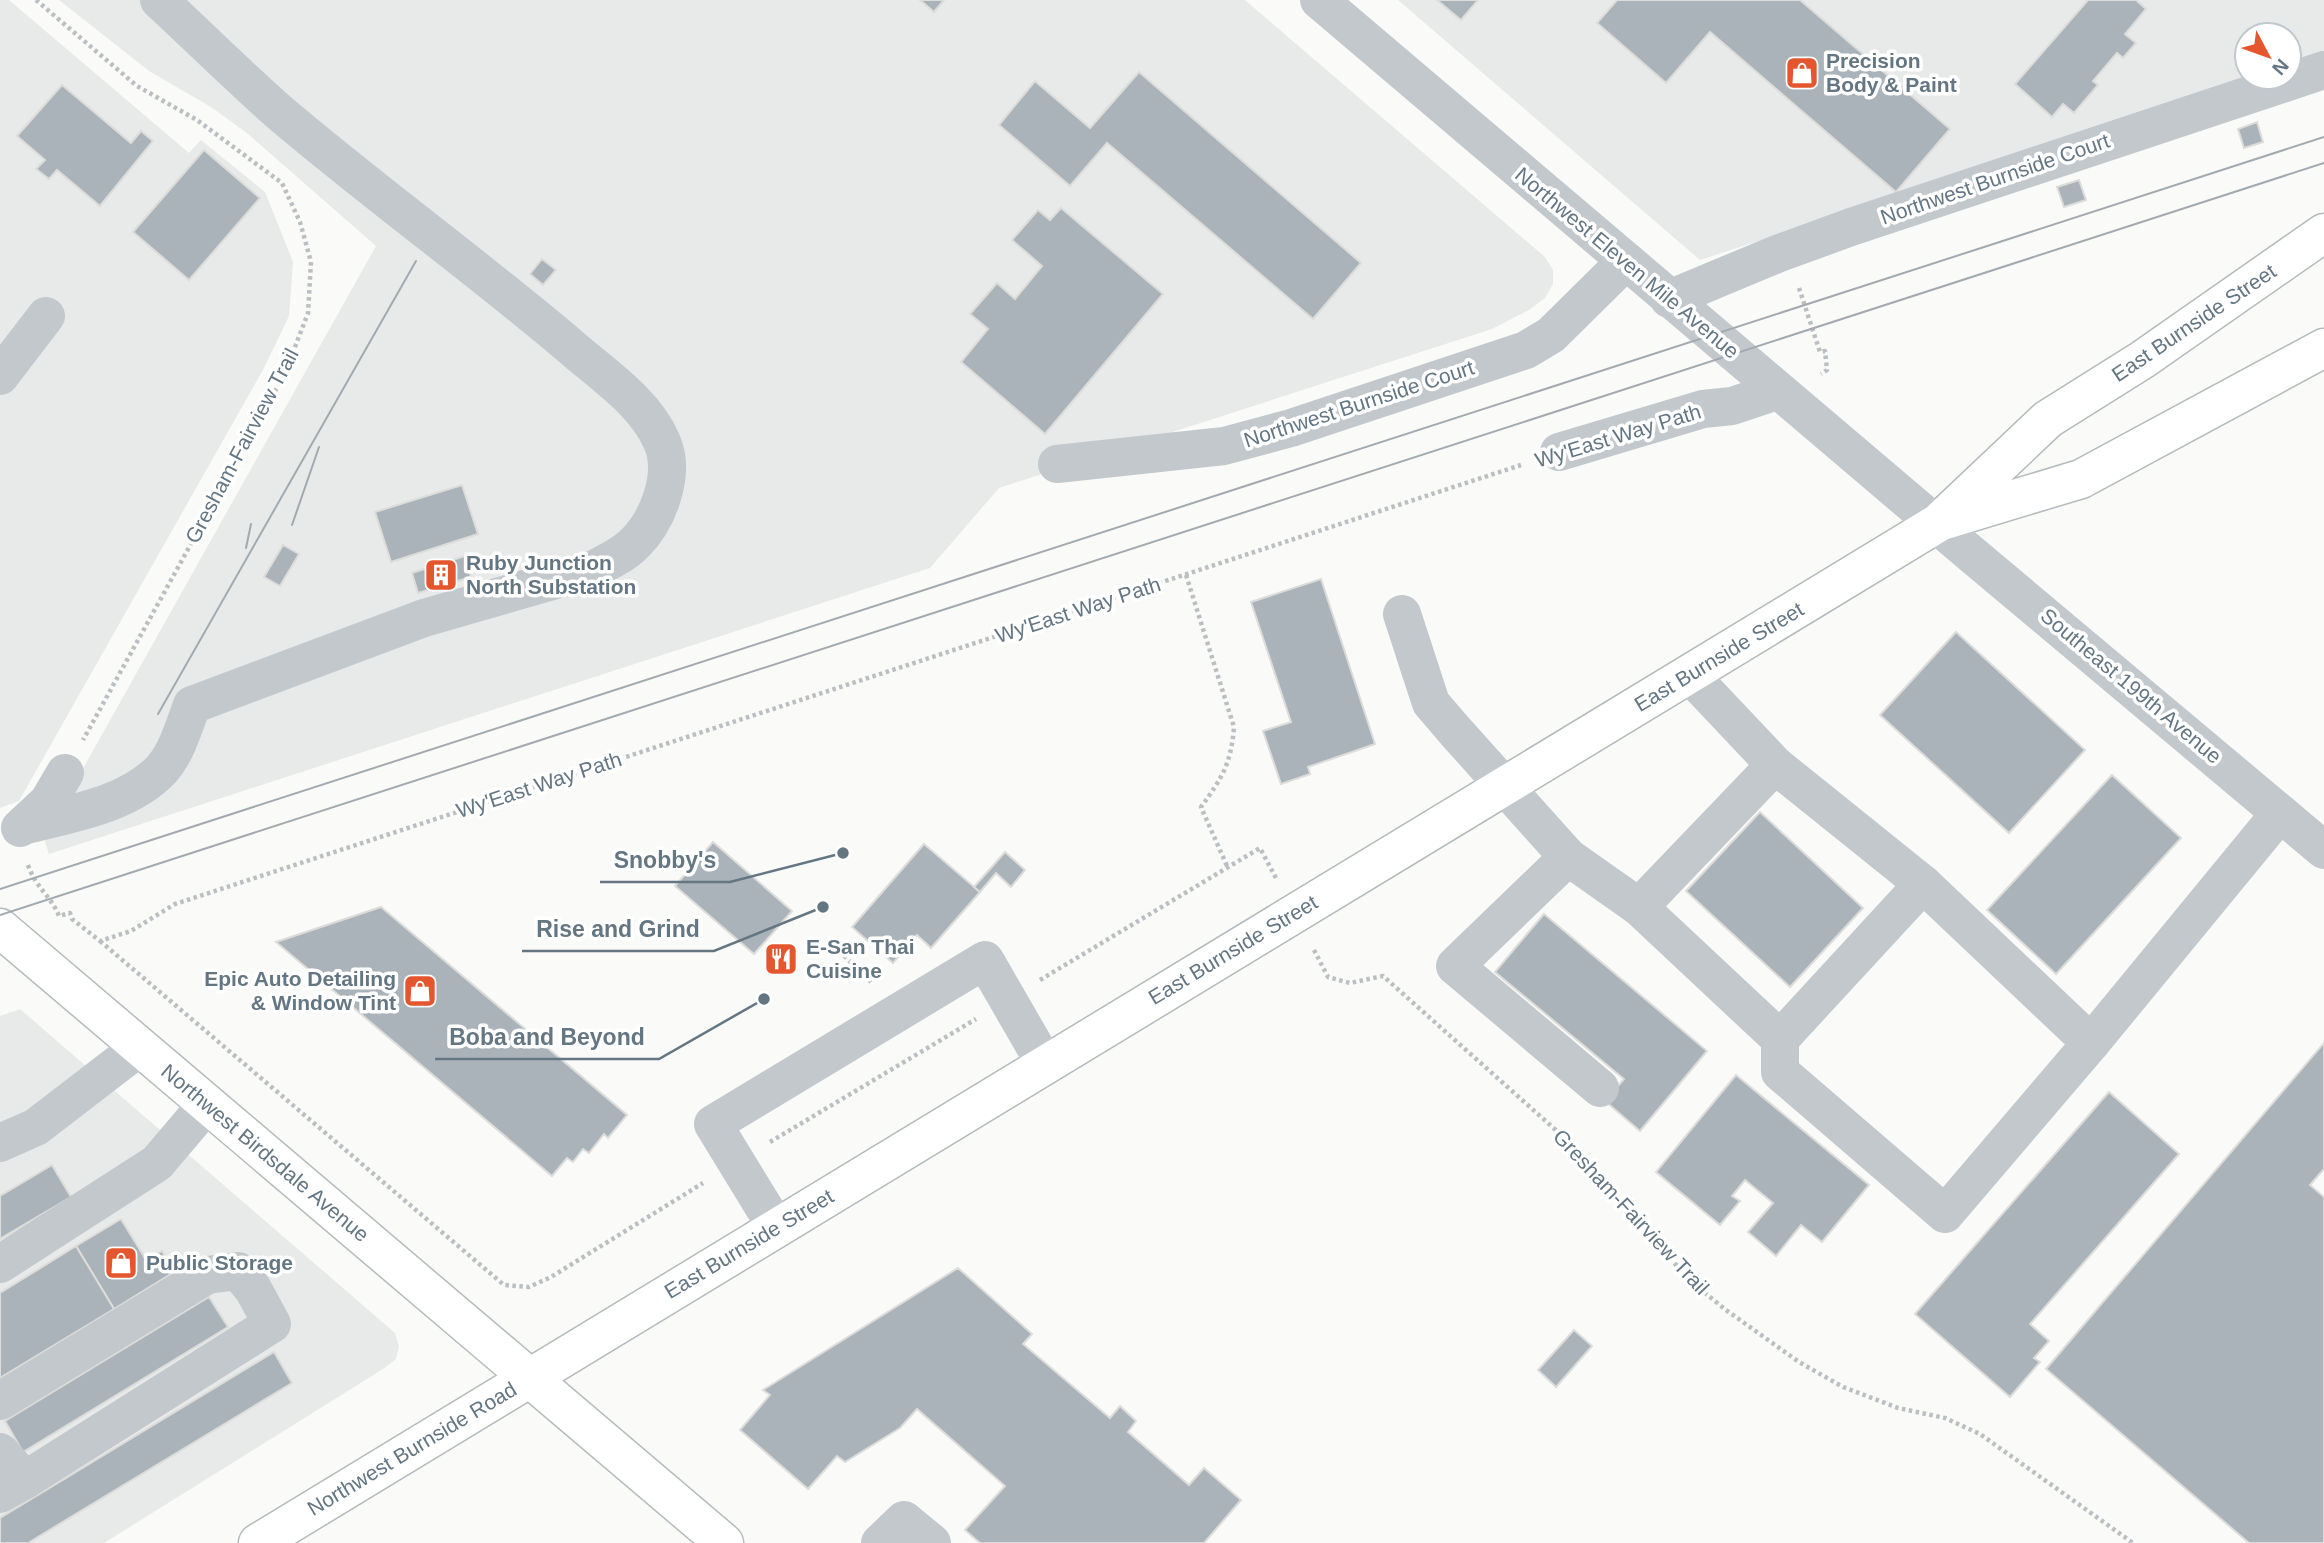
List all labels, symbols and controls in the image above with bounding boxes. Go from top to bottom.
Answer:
north arrow [2233,21,2303,91]
place label: Precision Body & Paint [1826,49,1957,96]
shop icon: Precision Body & Paint [1783,54,1821,92]
text: N [2268,55,2293,79]
street label: Northwest Burnside Court [1877,128,2112,229]
street label: Northwest Eleven Mile Avenue [1511,162,1744,363]
street label: East Burnside Street [2107,259,2280,386]
street label: Gresham-Fairview Trail [180,345,303,547]
street label: Northwest Burnside Court [1241,355,1477,452]
street label: Wy'East Way Path [1532,399,1704,472]
place label: Ruby Junction North Substation [466,551,636,598]
building icon: Ruby Junction North Substation [422,556,460,594]
street label: Wy'East Way Path [992,572,1163,647]
street label: East Burnside Street [1630,597,1807,716]
street label: Southeast 199th Avenue [2036,603,2226,768]
street label: Wy'East Way Path [453,747,624,822]
callout: Snobby's [600,838,730,882]
text: Snobby's [614,847,716,873]
street label: East Burnside Street [1144,890,1321,1009]
callout: Rise and Grind [522,907,714,951]
text: Rise and Grind [536,916,700,942]
place label: E-San Thai Cuisine [806,935,915,982]
restaurant icon: E-San Thai Cuisine [762,940,800,978]
place label: Epic Auto Detailing & Window Tint [204,967,396,1014]
shop icon: Epic Auto Detailing & Window Tint [401,972,439,1010]
callout: Boba and Beyond [435,1015,659,1059]
text: Boba and Beyond [449,1024,645,1050]
street label: Northwest Birdsdale Avenue [157,1059,374,1246]
street label: Gresham-Fairview Trail [1549,1124,1714,1299]
street label: East Burnside Street [660,1184,837,1303]
shop icon: Public Storage [102,1244,140,1282]
place label: Public Storage [146,1251,293,1274]
street label: Northwest Burnside Road [303,1377,520,1520]

